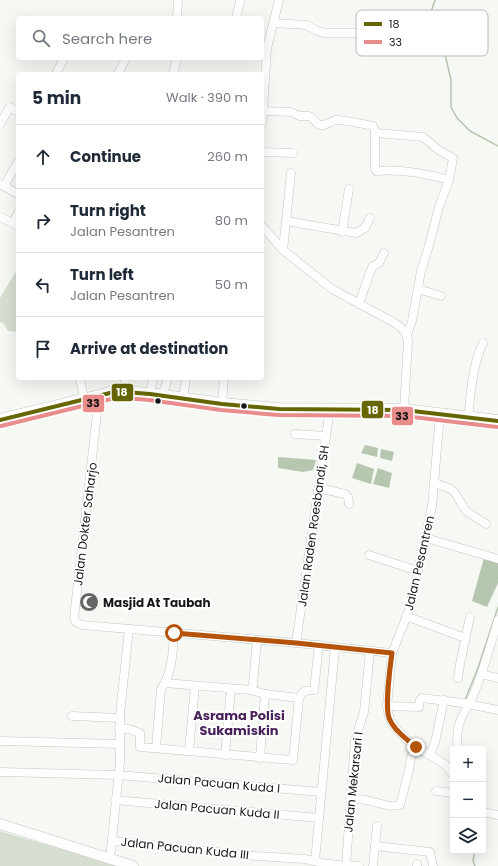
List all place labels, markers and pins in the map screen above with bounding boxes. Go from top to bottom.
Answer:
unlabelled marker [153,396,163,406]
unlabelled marker [239,401,249,411]
mosque icon: Masjid At Taubah [78,591,100,613]
place label: Masjid At Taubah [103,594,211,611]

